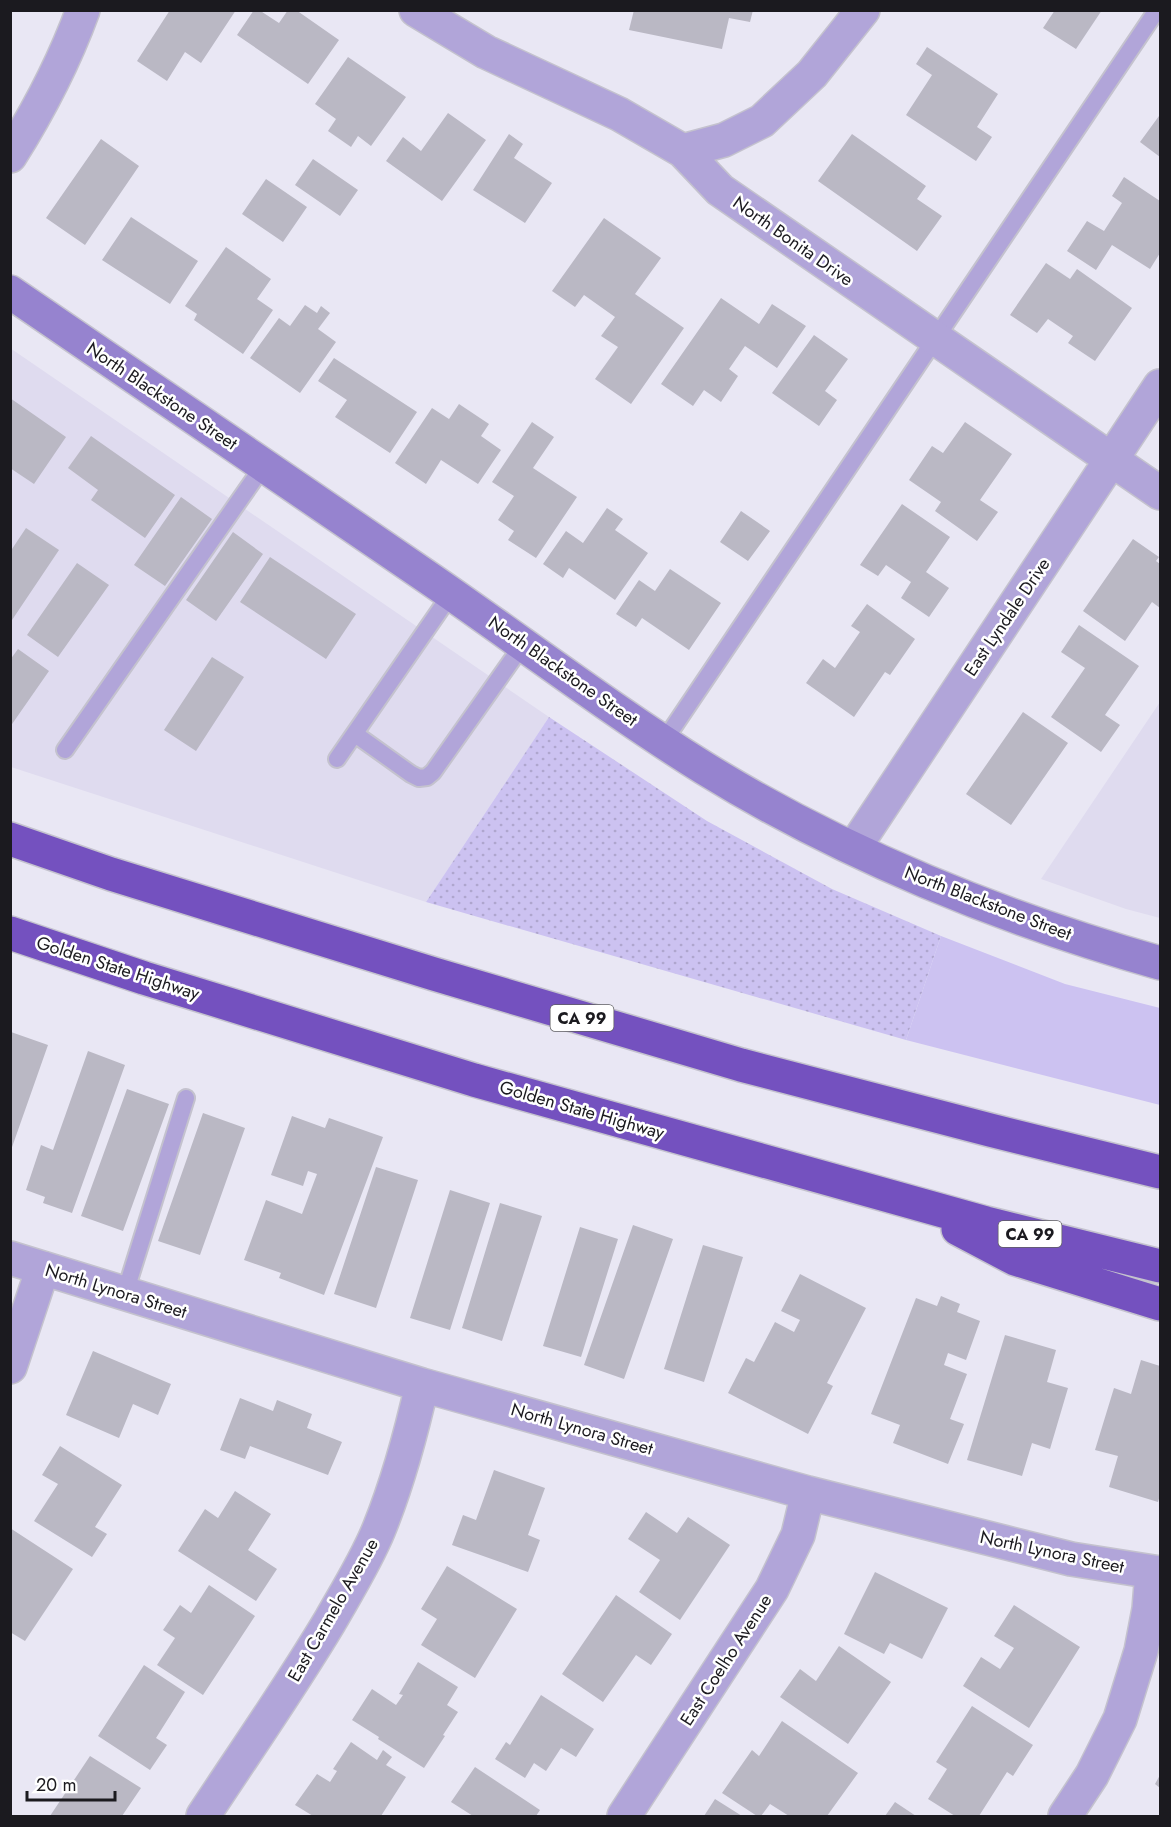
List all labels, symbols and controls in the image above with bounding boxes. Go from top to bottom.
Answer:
street label: North Bonita Drive [728,190,858,292]
street label: North Blackstone Street [81,336,243,457]
street label: East Lyndale Drive [958,553,1056,681]
street label: North Blackstone Street [483,610,643,733]
street label: North Blackstone Street [901,859,1076,947]
street label: Golden State Highway [33,929,203,1007]
road number: CA 99 [550,1005,614,1031]
street label: Golden State Highway [497,1074,667,1146]
road number: CA 99 [998,1221,1062,1247]
street label: North Lynora Street [42,1257,191,1325]
street label: North Lynora Street [508,1396,657,1462]
street label: North Lynora Street [978,1524,1127,1580]
street label: East Carmelo Avenue [281,1534,385,1686]
street label: East Coelho Avenue [674,1589,778,1731]
scale bar [27,1764,116,1802]
text: 20 m [36,1772,76,1798]

